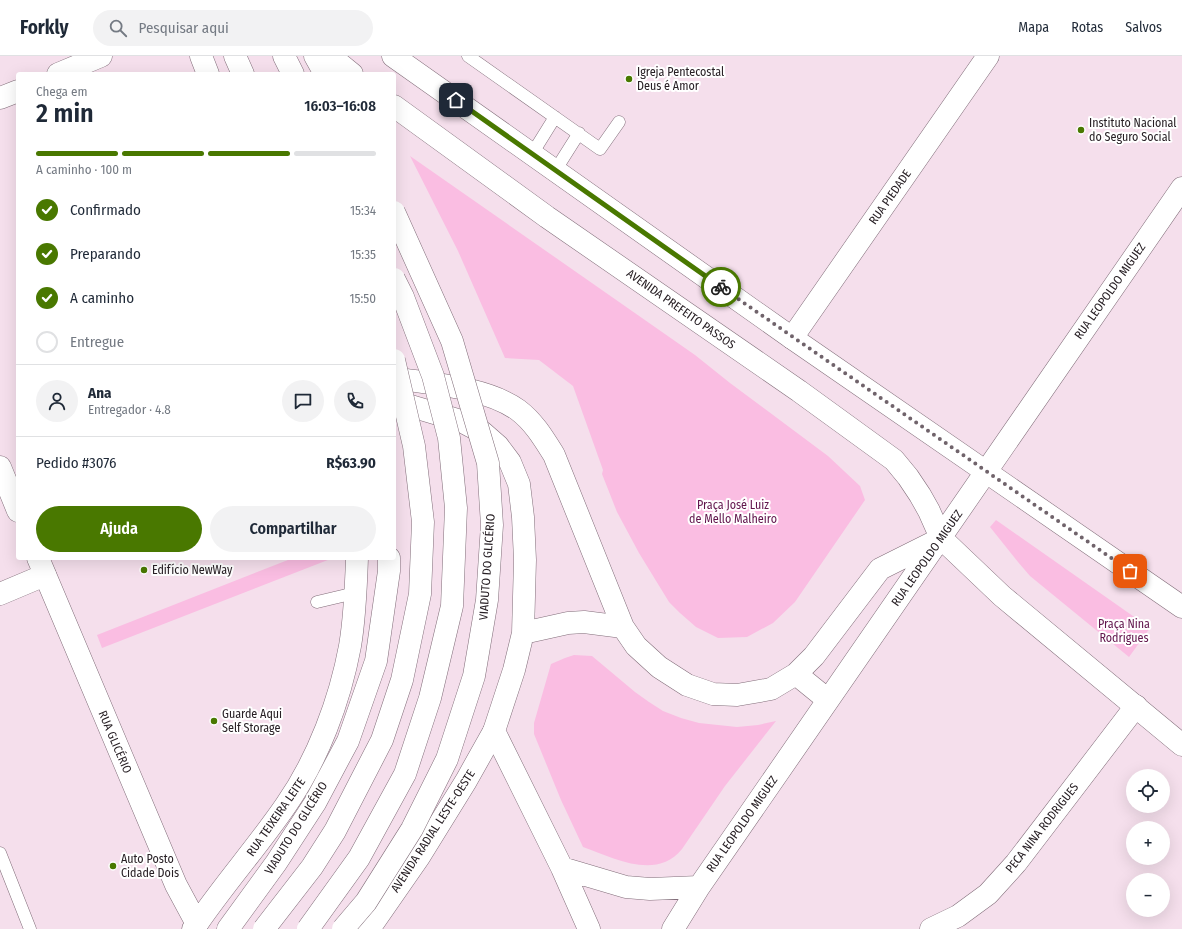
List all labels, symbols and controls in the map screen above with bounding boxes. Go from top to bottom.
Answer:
search box [93,10,373,46]
text: Forkly [20,16,69,39]
icon: search [107,17,129,39]
text: Pesquisar aqui [139,19,229,37]
text: Mapa [1018,19,1049,36]
text: Rotas [1071,19,1103,36]
text: Salvos [1125,19,1162,36]
place label: Igreja Pentecostal Deus é Amor [637,65,724,93]
marker: Igreja Pentecostal Deus é Amor [624,74,634,84]
pin [439,83,473,117]
text: Chega em [36,84,87,99]
icon: home [445,89,467,111]
text: 16:03–16:08 [304,97,376,115]
text: 2 min [36,98,94,129]
place label: Instituto Nacional do Seguro Social [1089,116,1177,144]
marker: Instituto Nacional do Seguro Social [1076,125,1086,135]
text: A caminho · 100 m [36,162,132,177]
street label: RUA PIEDADE [866,167,914,227]
icon: check [36,199,58,221]
text: Confirmado [70,201,141,219]
text: 15:34 [350,203,376,218]
street label: RUA LEOPOLDO MIGUEZ [1072,240,1149,342]
icon: check [36,243,58,265]
text: Preparando [70,245,141,263]
text: 15:35 [350,247,376,262]
street label: AVENIDA PREFEITO PASSOS [624,266,738,352]
courier [701,267,741,307]
icon: bike [710,276,732,298]
icon: check [36,287,58,309]
text: A caminho [70,289,134,307]
text: 15:50 [349,291,376,306]
text: Entregue [70,333,124,351]
button: person [36,380,78,422]
button: chat [282,380,324,422]
button: phone [334,380,376,422]
text: Ana [88,384,111,402]
text: Entregador · 4.8 [88,402,171,417]
text: Pedido #3076 [36,454,117,472]
text: R$63.90 [326,454,376,472]
park label: Praça José Luiz de Mello Malheiro [689,498,777,526]
button: Ajuda [36,506,202,552]
button: Compartilhar [210,506,376,552]
street label: RUA LEOPOLDO MIGUEZ [889,507,966,609]
street label: VIADUTO DO GLICÉRIO [475,513,498,621]
pin [1113,554,1147,588]
icon: bag [1119,560,1141,582]
place label: Edifício NewWay [152,563,233,577]
marker: Edifício NewWay [139,565,149,575]
park label: Praça Nina Rodrigues [1098,617,1150,645]
place label: Guarde Aqui Self Storage [222,707,282,735]
street label: RUA GLICÉRIO [96,708,135,775]
marker: Guarde Aqui Self Storage [209,716,219,726]
street label: AVENIDA RADIAL LESTE-OESTE [388,767,478,895]
map controls [1126,769,1170,917]
button: locate [1126,769,1170,813]
street label: RUA LEOPOLDO MIGUEZ [704,773,781,875]
street label: RUA TEIXEIRA LEITE [244,775,308,859]
street label: VIADUTO DO GLICÉRIO [261,779,330,877]
street label: PECA NINA RODRIGUES [1003,780,1081,876]
button: + [1126,821,1170,865]
place label: Auto Posto Cidade Dois [121,852,179,880]
marker: Auto Posto Cidade Dois [108,861,118,871]
button: − [1126,873,1170,917]

